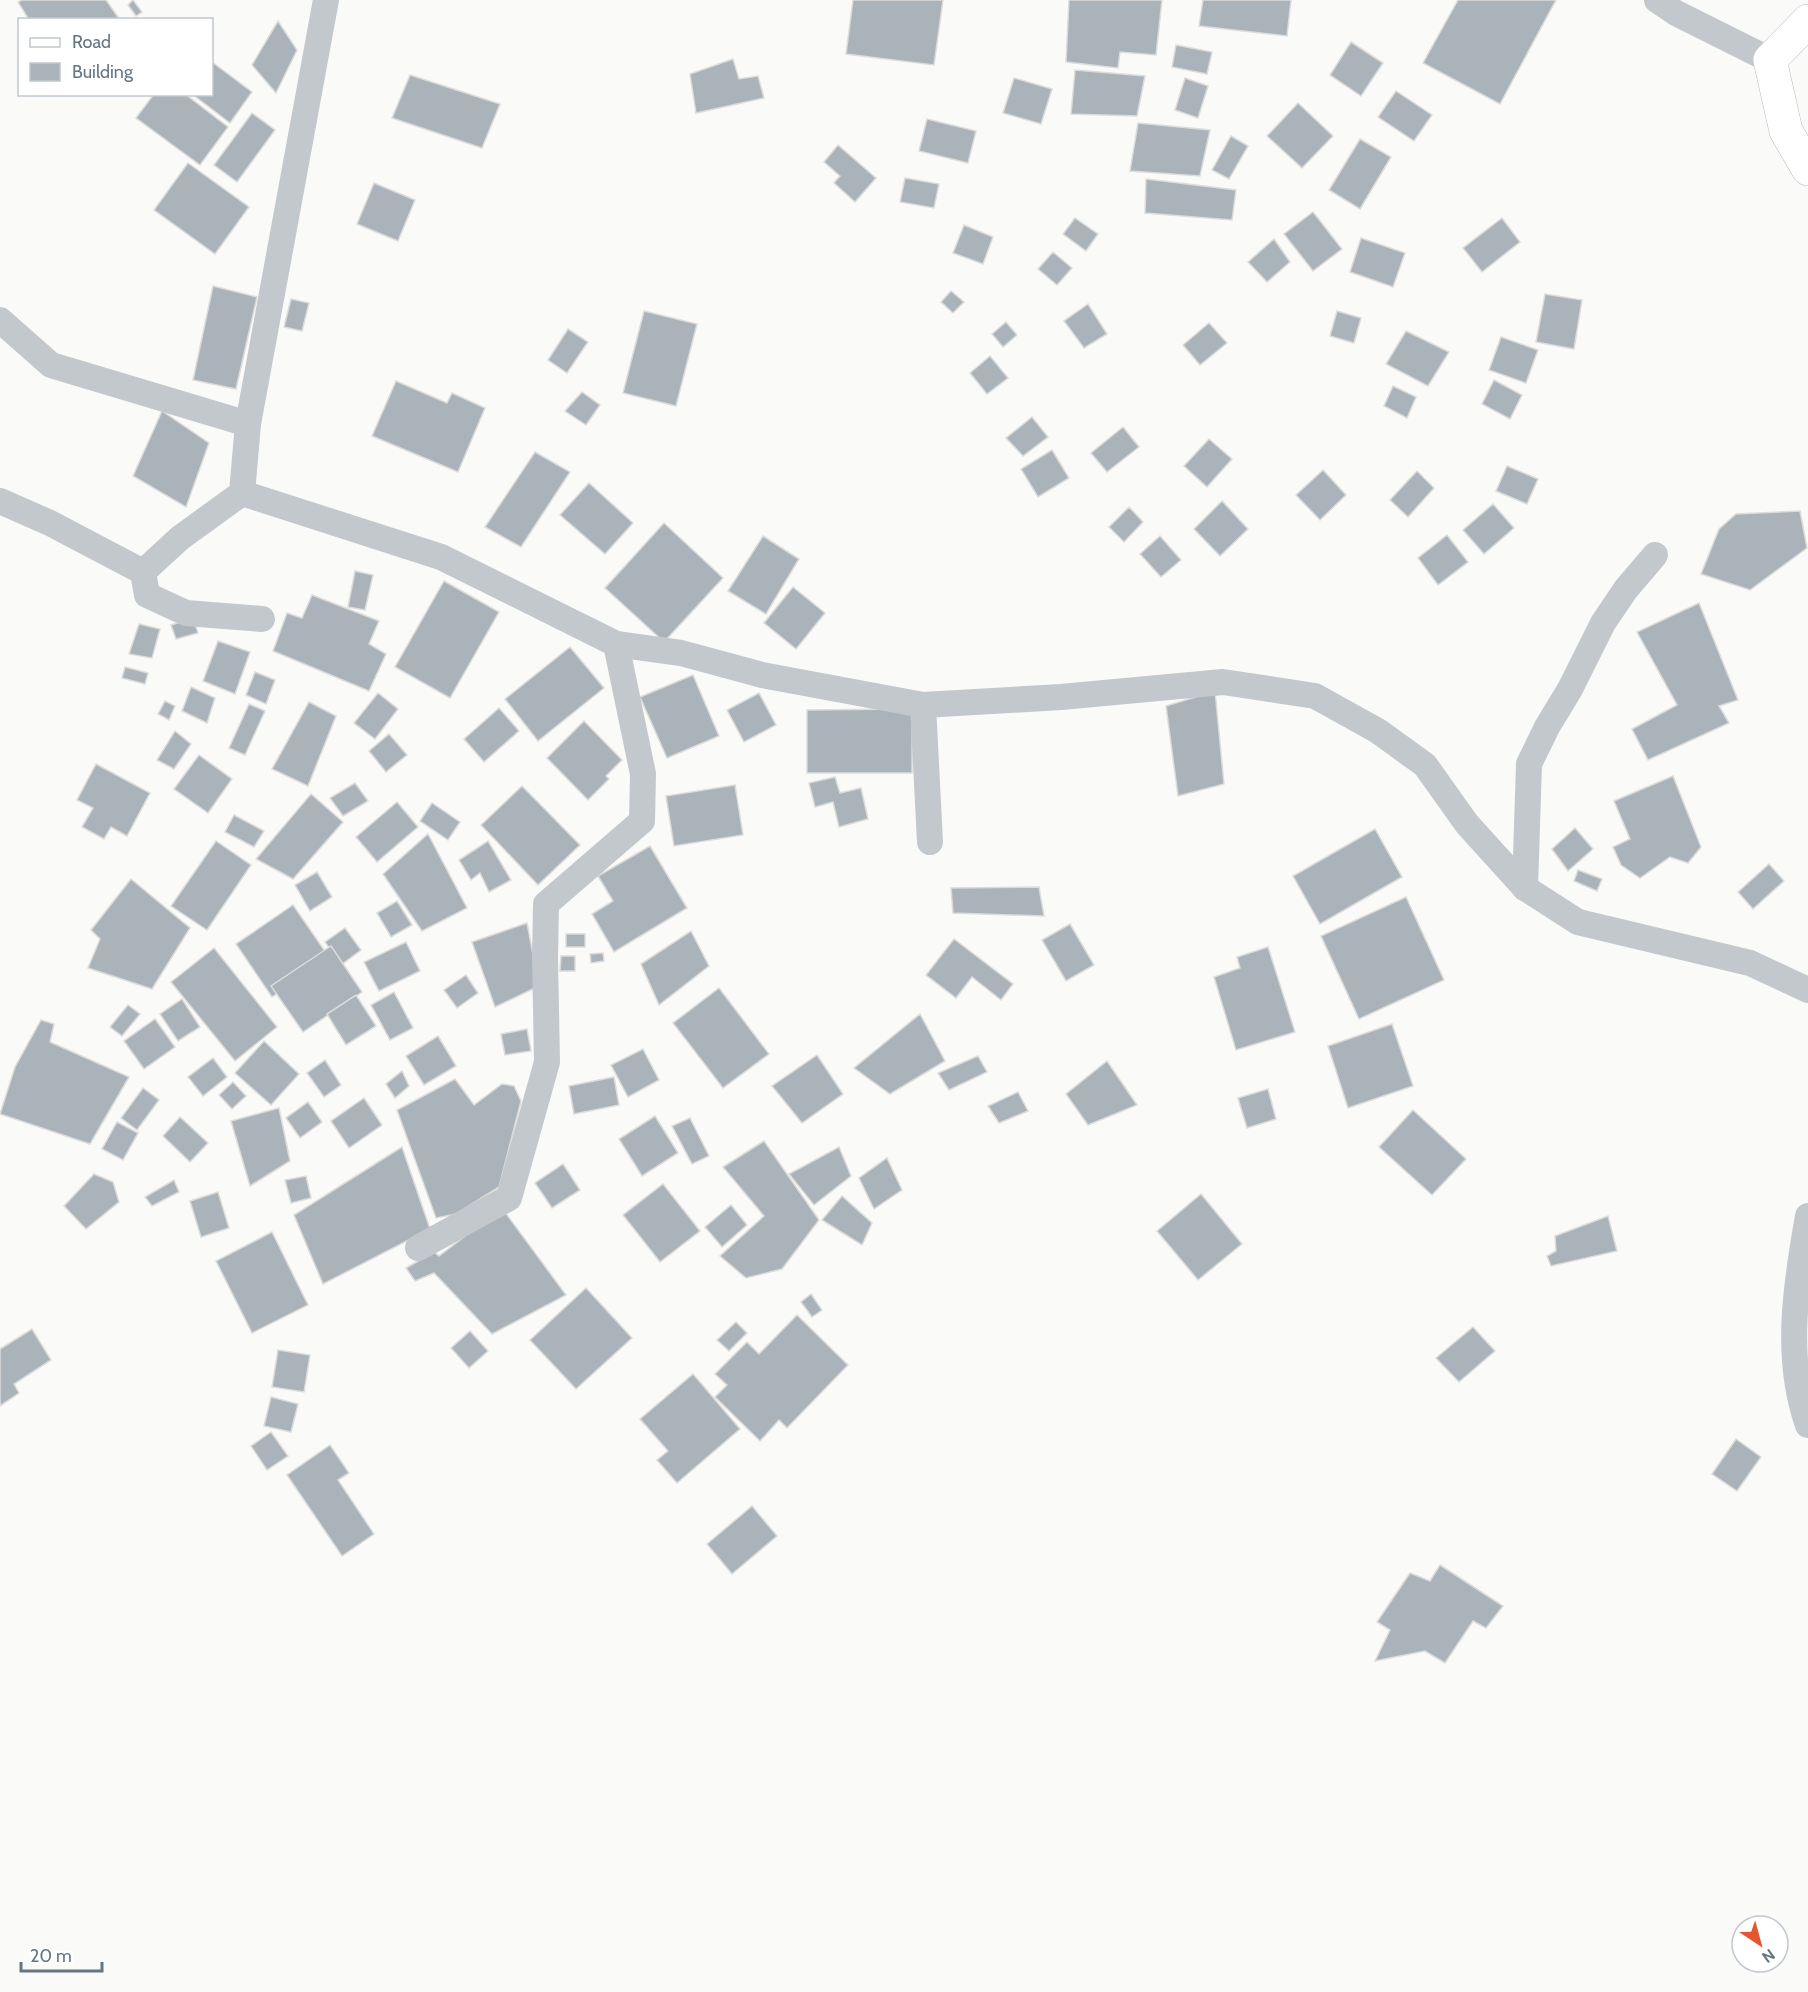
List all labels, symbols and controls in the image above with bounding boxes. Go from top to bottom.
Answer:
legend [18,18,213,96]
text: Road [72,31,111,53]
text: Building [72,61,134,83]
north arrow [1730,1914,1790,1974]
scale bar [21,1935,102,1973]
text: 20 m [30,1945,72,1967]
text: N [1758,1945,1779,1967]

